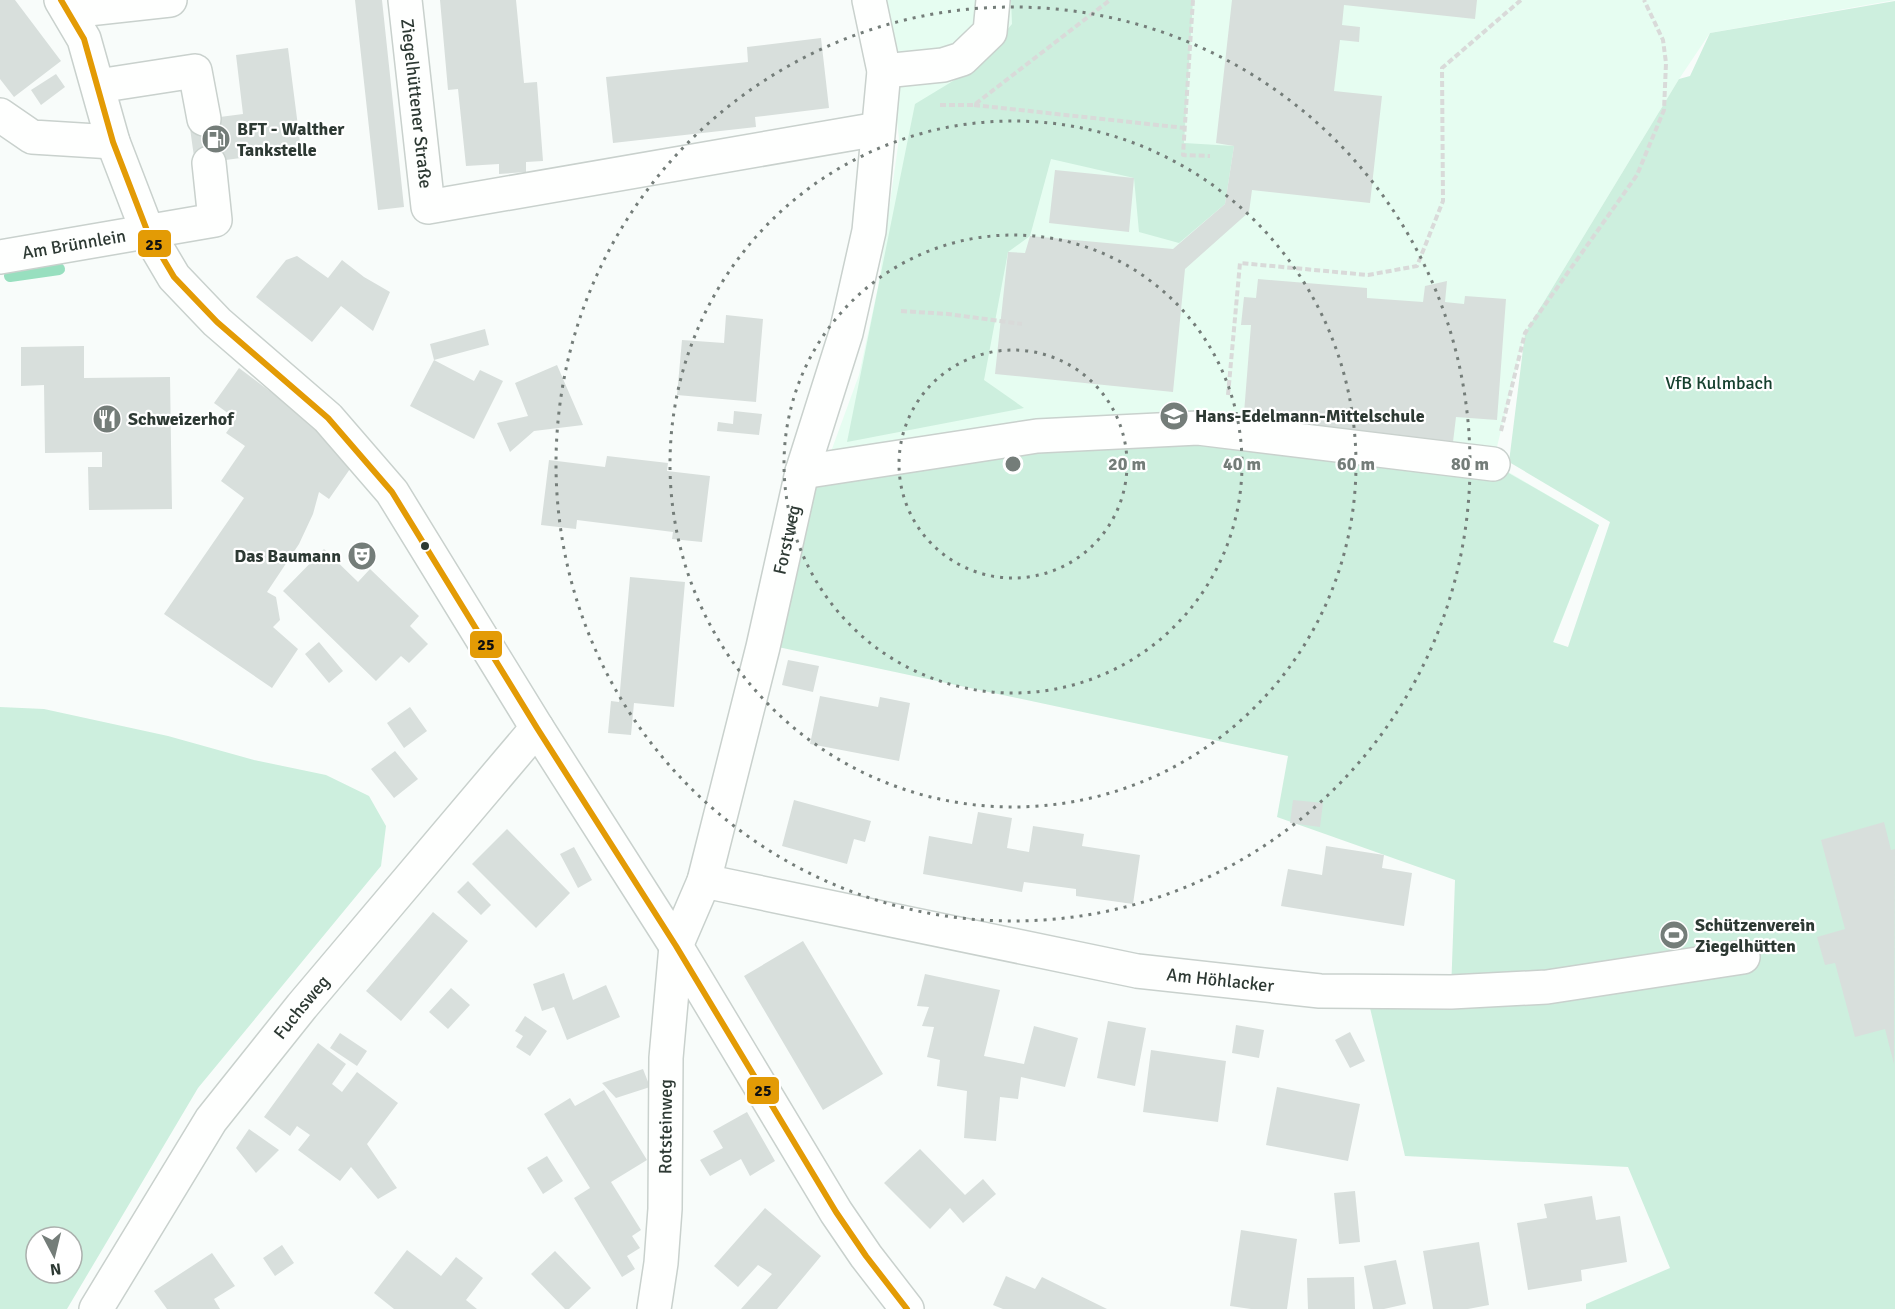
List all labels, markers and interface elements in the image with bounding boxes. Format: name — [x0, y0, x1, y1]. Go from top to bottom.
street label: Ziegelhüttener Straße — [396, 17, 437, 189]
place label: BFT - Walther Tankstelle — [237, 118, 345, 161]
fuel station icon: BFT - Walther Tankstelle — [200, 123, 232, 155]
street label: Am Brünnlein — [20, 225, 127, 264]
line badge: 25 — [137, 229, 172, 258]
text: 25 — [145, 235, 163, 255]
park label: VfB Kulmbach — [1665, 372, 1773, 394]
school or university icon: Hans-Edelmann-Mittelschule — [1158, 400, 1190, 432]
restaurant icon: Schweizerhof — [91, 403, 123, 435]
place label: Hans-Edelmann-Mittelschule — [1195, 405, 1425, 427]
place label: Schweizerhof — [128, 408, 235, 430]
text: 20 m — [1108, 453, 1146, 475]
text: 40 m — [1223, 453, 1261, 475]
text: 60 m — [1337, 453, 1375, 475]
text: 80 m — [1451, 453, 1489, 475]
centre of rings — [1003, 454, 1023, 474]
street label: Forstweg — [768, 503, 805, 577]
theatre icon: Das Baumann — [346, 540, 378, 572]
unlabelled marker — [419, 540, 431, 552]
place label: Das Baumann — [234, 545, 341, 567]
line badge: 25 — [469, 630, 503, 659]
text: 25 — [477, 635, 495, 655]
place label: Schützenverein Ziegelhütten — [1695, 914, 1815, 957]
sports icon: Schützenverein Ziegelhütten — [1658, 919, 1690, 951]
street label: Am Höhlacker — [1165, 963, 1275, 997]
street label: Fuchsweg — [269, 971, 334, 1044]
line badge: 25 — [746, 1076, 780, 1105]
street label: Rotsteinweg — [654, 1079, 677, 1174]
text: 25 — [754, 1081, 772, 1101]
north arrow — [24, 1225, 84, 1285]
text: N — [49, 1258, 62, 1279]

